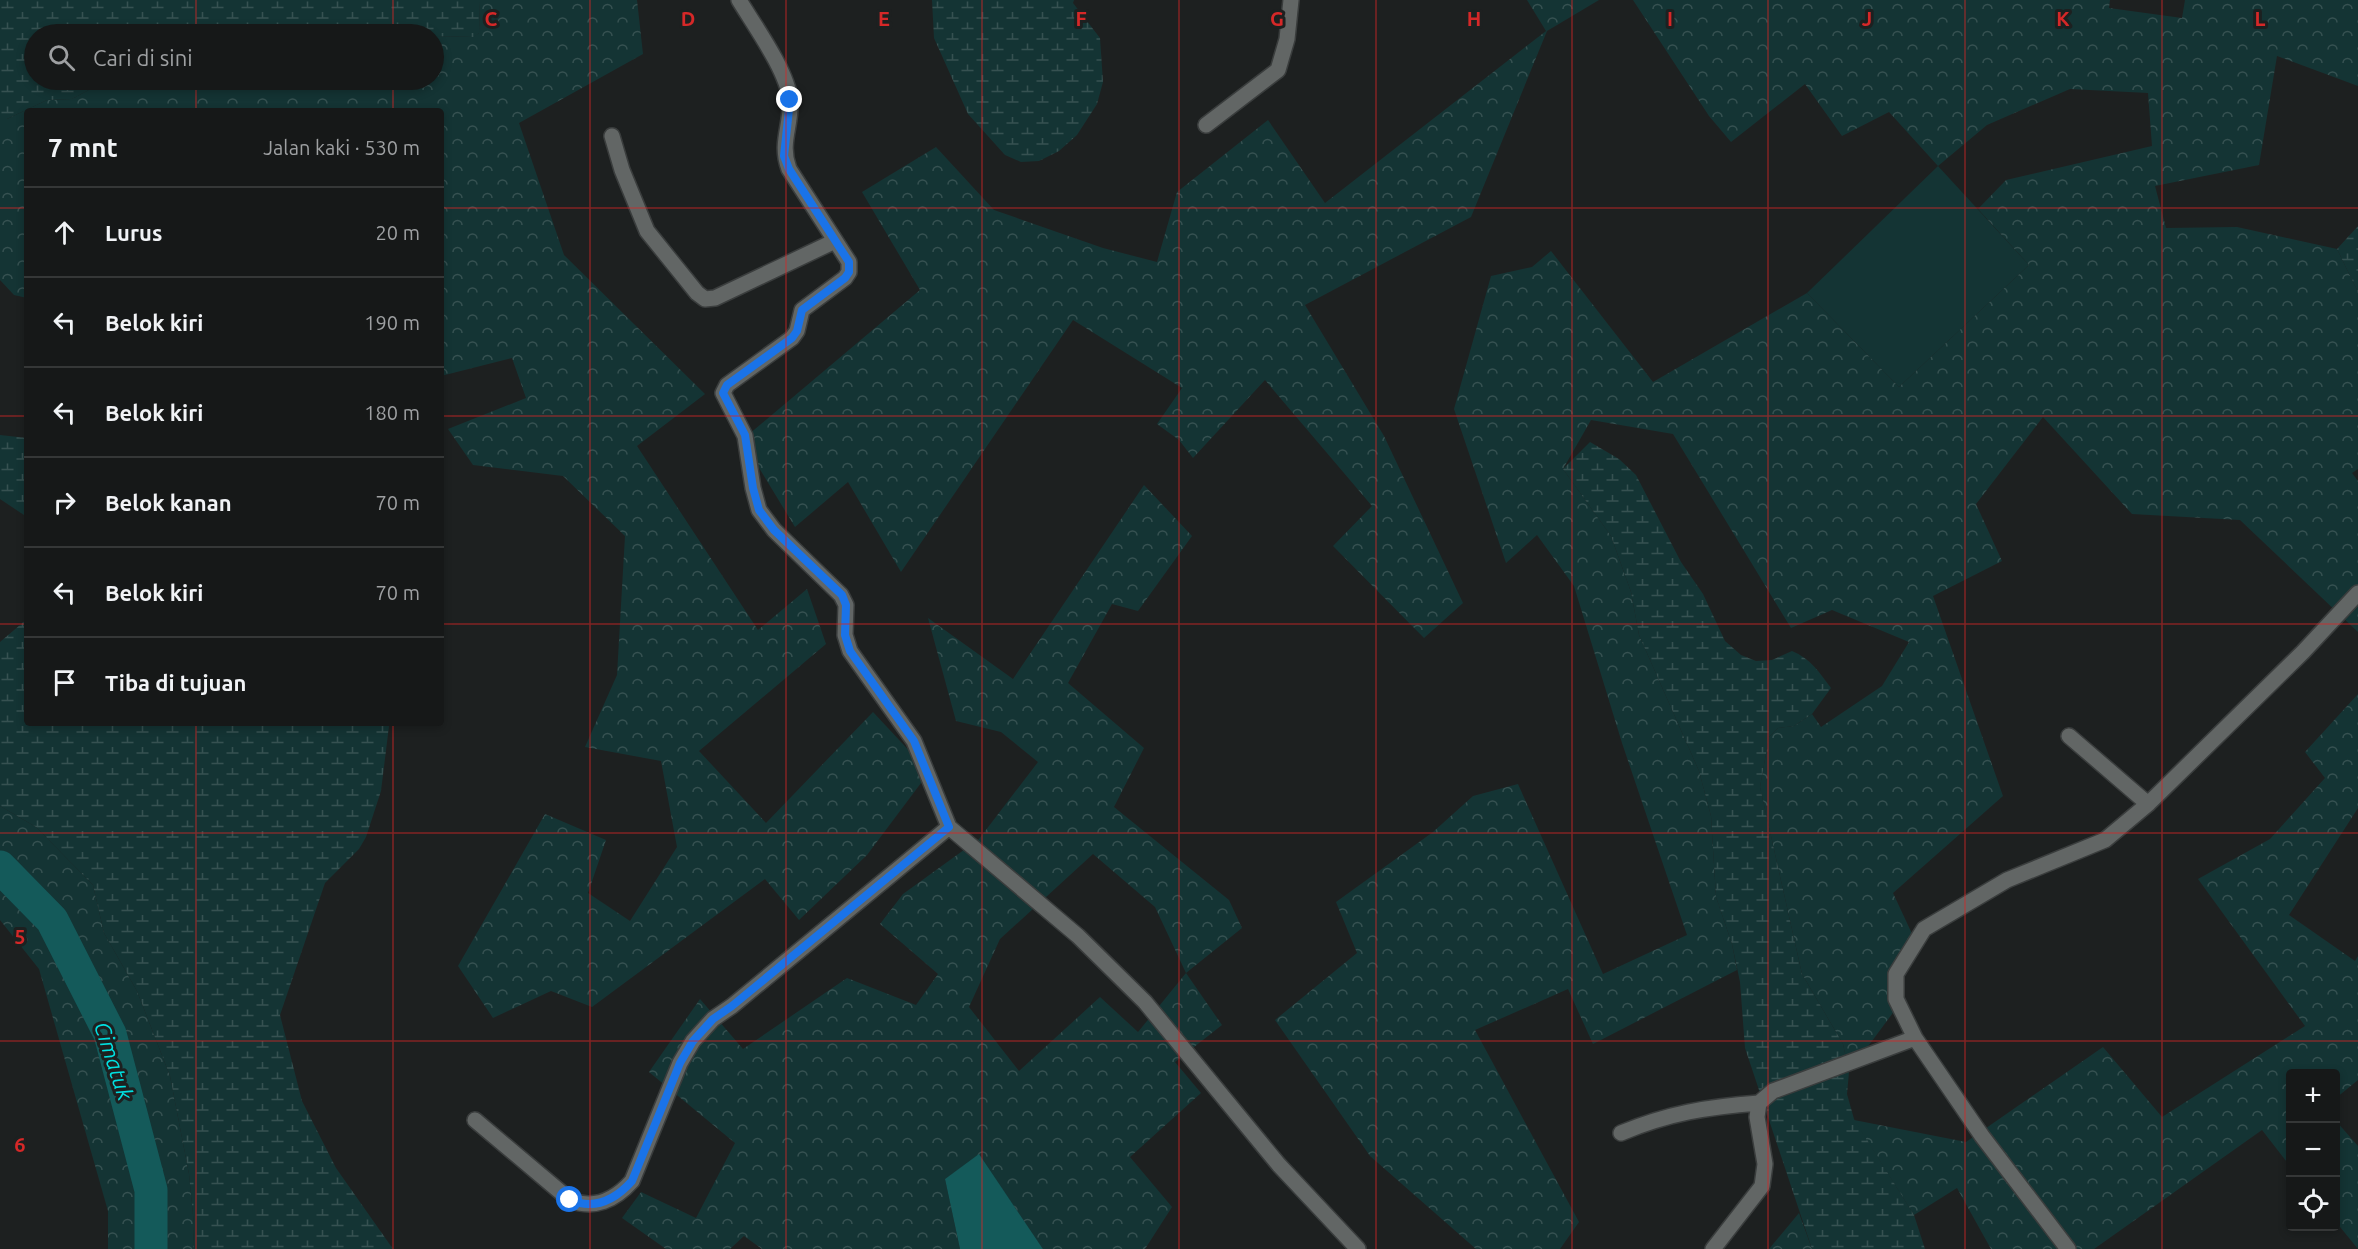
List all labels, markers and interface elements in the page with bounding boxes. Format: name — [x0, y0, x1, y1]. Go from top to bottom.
text: C — [485, 7, 498, 30]
text: D — [681, 7, 695, 30]
text: E — [878, 7, 890, 30]
text: F — [1075, 7, 1087, 30]
text: G — [1270, 7, 1284, 30]
text: H — [1467, 7, 1481, 30]
text: I — [1667, 7, 1673, 30]
text: J — [1862, 7, 1872, 30]
text: K — [2056, 7, 2070, 30]
text: L — [2255, 7, 2266, 30]
search box — [24, 24, 444, 90]
icon: search — [45, 41, 78, 74]
text: Cari di sini — [93, 45, 193, 70]
route end — [776, 86, 802, 112]
text: 7 mnt — [48, 133, 118, 162]
text: Jalan kaki · 530 m — [263, 136, 420, 159]
icon: ahead — [48, 216, 81, 249]
text: Lurus — [105, 220, 162, 245]
text: 20 m — [376, 221, 420, 244]
icon: left — [48, 306, 81, 339]
text: Belok kiri — [105, 310, 203, 335]
text: 190 m — [364, 311, 420, 334]
icon: left — [48, 396, 81, 429]
text: Belok kiri — [105, 400, 203, 425]
text: 180 m — [364, 401, 420, 424]
icon: right — [48, 486, 81, 519]
text: Belok kanan — [105, 490, 232, 515]
text: 70 m — [376, 491, 420, 514]
icon: left — [48, 576, 81, 609]
text: Belok kiri — [105, 580, 203, 605]
text: 70 m — [376, 581, 420, 604]
icon: arrive — [48, 666, 81, 699]
text: Tiba di tujuan — [105, 670, 246, 695]
text: 5 — [14, 925, 26, 948]
water label: Cimatuk — [90, 1018, 139, 1104]
map controls — [2286, 1069, 2340, 1231]
button: + — [2286, 1069, 2340, 1123]
button: − — [2286, 1123, 2340, 1177]
text: 6 — [14, 1133, 26, 1156]
button: locate — [2286, 1177, 2340, 1231]
route start — [556, 1186, 582, 1212]

